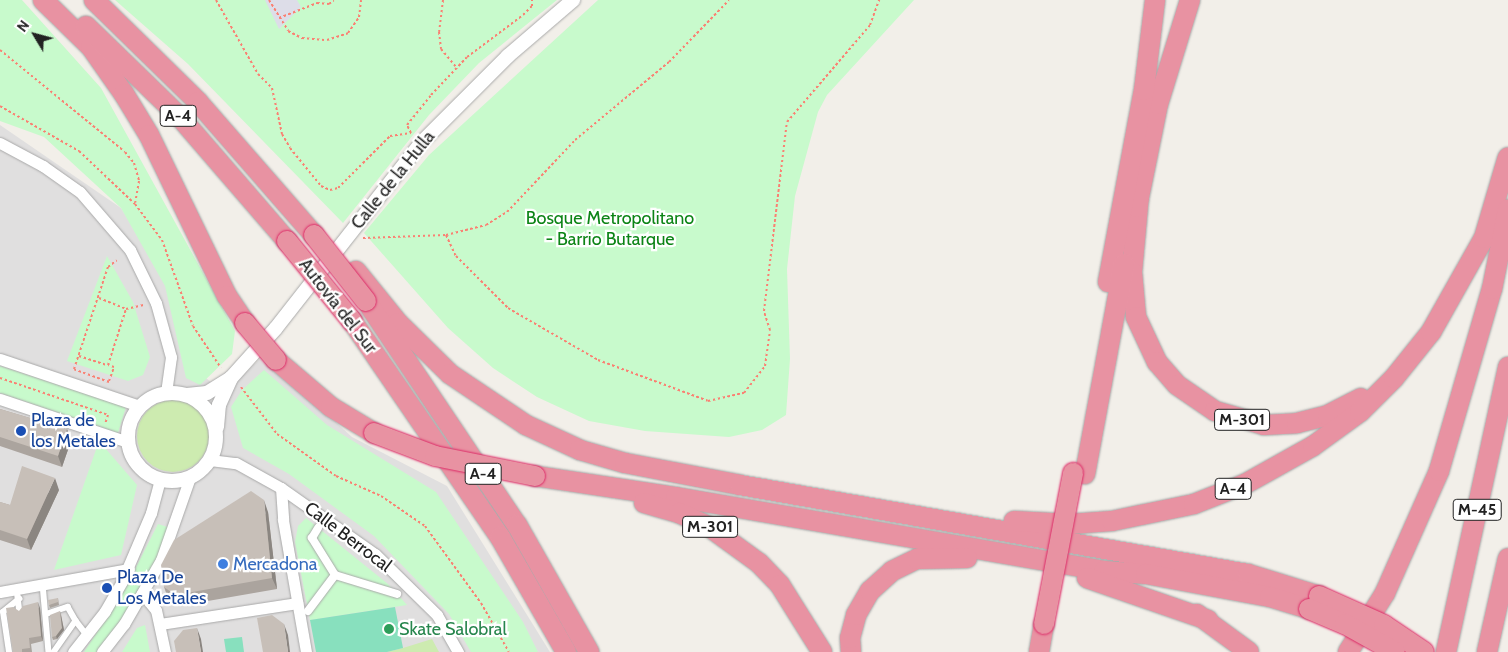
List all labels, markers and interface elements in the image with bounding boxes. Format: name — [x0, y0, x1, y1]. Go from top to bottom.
north arrow — [10, 10, 60, 60]
text: N — [13, 17, 33, 35]
road number: A-4 — [159, 102, 197, 130]
street label: Calle de la Hulla — [347, 126, 439, 234]
park label: Bosque Metropolitano - Barrio Butarque — [526, 208, 694, 250]
street label: Autovía del Sur — [294, 254, 382, 358]
road number: M-301 — [1213, 406, 1271, 434]
place label: Plaza de los Metales — [31, 410, 116, 452]
marker: Plaza de los Metales — [15, 425, 27, 437]
road number: A-4 — [464, 460, 502, 488]
road number: A-4 — [1214, 476, 1252, 502]
road number: M-45 — [1452, 496, 1502, 524]
street label: Calle Berrocal — [300, 497, 396, 577]
road number: M-301 — [681, 514, 739, 540]
place label: Mercadona — [233, 553, 317, 575]
marker: Mercadona — [217, 558, 229, 570]
place label: Plaza De Los Metales — [117, 567, 206, 610]
marker: Plaza De Los Metales — [101, 582, 113, 594]
place label: Skate Salobral — [399, 618, 507, 640]
marker: Skate Salobral — [383, 623, 395, 635]

